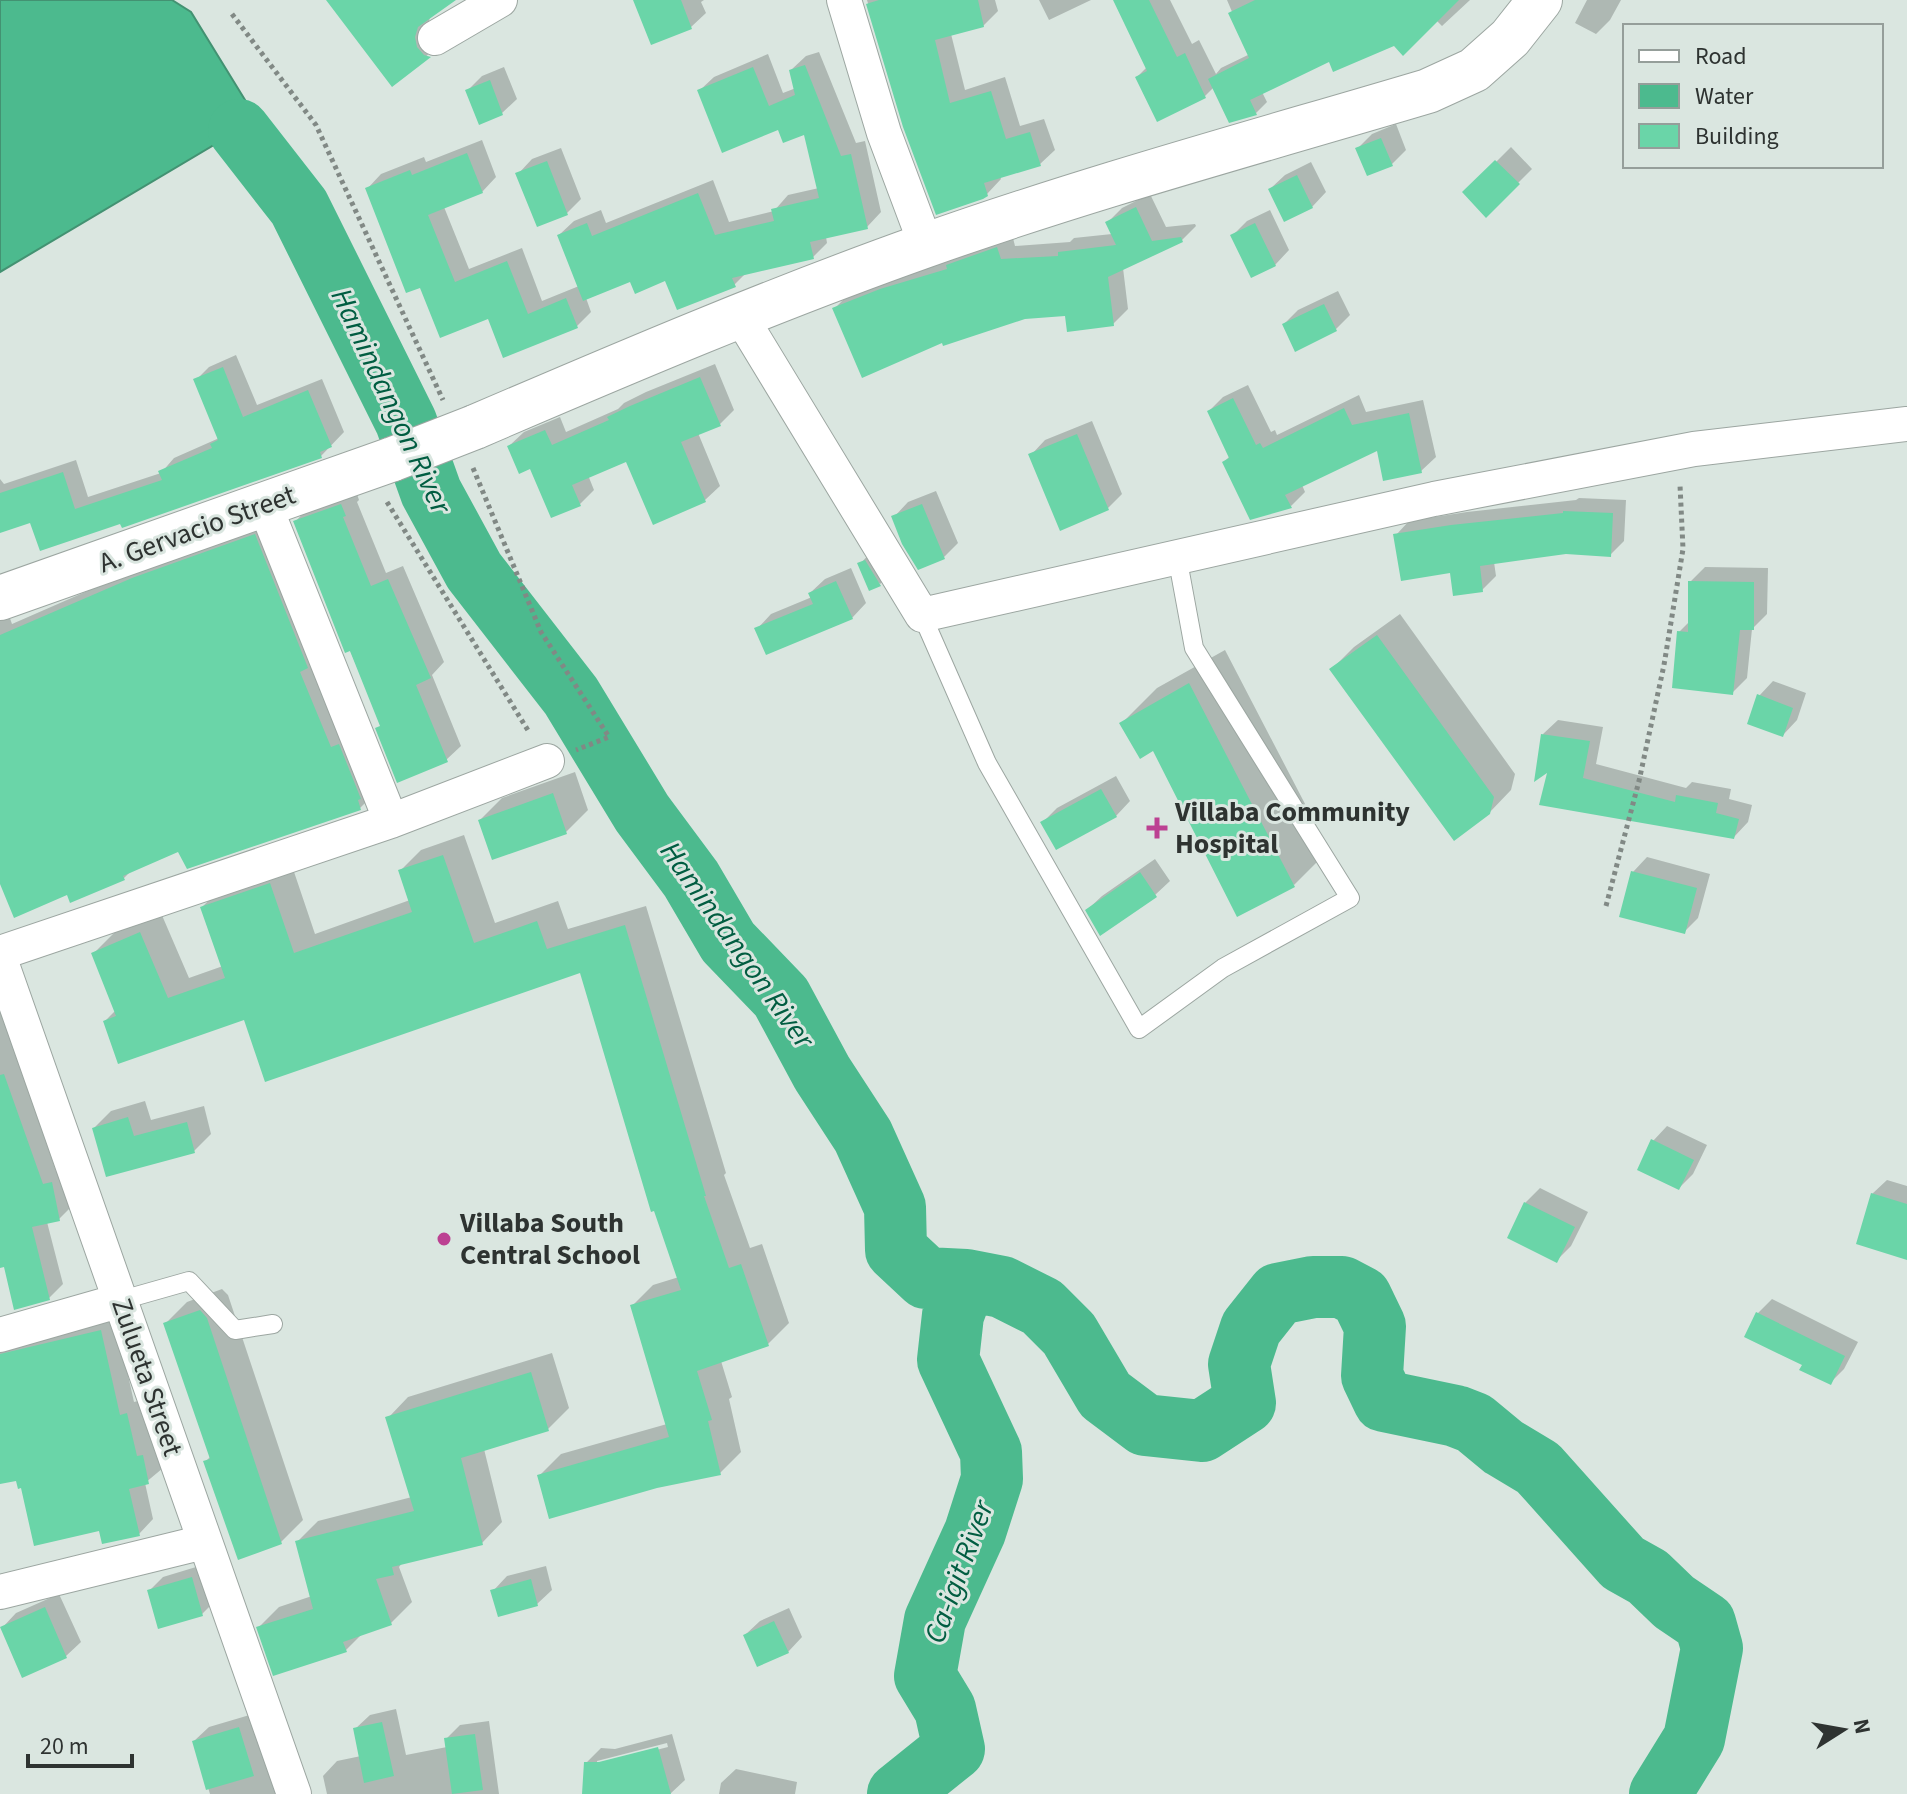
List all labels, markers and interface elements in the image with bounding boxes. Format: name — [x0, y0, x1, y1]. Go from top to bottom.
legend — [1623, 24, 1883, 168]
text: Road — [1695, 39, 1747, 74]
text: Water — [1695, 79, 1754, 114]
text: Building — [1695, 119, 1779, 154]
water label: Hamindangon River — [320, 281, 463, 522]
street label: A. Gervacio Street — [93, 475, 301, 583]
place label: Villaba Community Hospital — [1174, 792, 1410, 864]
marker: Villaba Community Hospital — [1146, 817, 1168, 839]
water label: Hamindangon River — [649, 833, 826, 1059]
place label: Villaba South Central School — [459, 1203, 640, 1275]
marker: Villaba South Central School — [435, 1230, 453, 1248]
street label: Zulueta Street — [101, 1293, 193, 1462]
water label: Ca-igit River — [913, 1493, 1005, 1649]
north arrow — [1803, 1690, 1883, 1770]
text: N — [1845, 1716, 1879, 1737]
scale bar — [28, 1718, 132, 1768]
text: 20 m — [40, 1729, 89, 1764]

